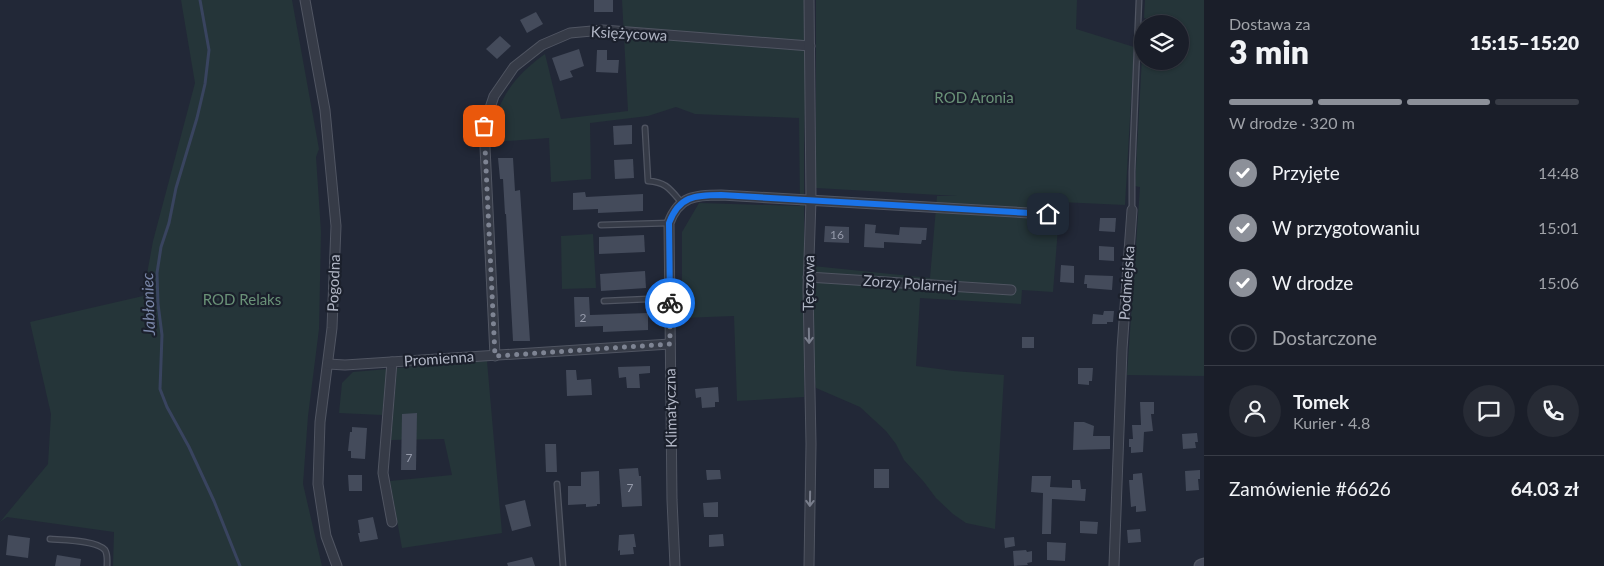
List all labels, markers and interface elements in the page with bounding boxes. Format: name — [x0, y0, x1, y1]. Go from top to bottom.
text: Dostawa za — [1229, 14, 1310, 33]
map controls — [1134, 15, 1189, 70]
button: layers — [1134, 15, 1189, 70]
street label: Księżycowa — [590, 22, 668, 44]
text: 15:15–15:20 — [1470, 31, 1579, 54]
text: 3 min — [1229, 32, 1309, 71]
park label: ROD Aronia — [934, 88, 1014, 106]
pin — [463, 105, 505, 147]
icon: bag — [470, 112, 498, 140]
text: W drodze · 320 m — [1229, 113, 1355, 132]
icon: check — [1229, 159, 1257, 187]
text: Przyjęte — [1272, 161, 1340, 184]
text: 14:48 — [1538, 163, 1579, 182]
pin — [1027, 193, 1069, 235]
icon: home — [1034, 200, 1062, 228]
icon: check — [1229, 214, 1257, 242]
text: W przygotowaniu — [1272, 216, 1420, 239]
text: 15:01 — [1538, 218, 1579, 237]
house number: 16 — [830, 227, 844, 242]
street label: Podmiejska — [1114, 245, 1138, 321]
street label: Pogodna — [323, 254, 343, 312]
street label: Tęczowa — [799, 255, 817, 311]
icon: check — [1229, 269, 1257, 297]
street label: Zorzy Polarnej — [863, 271, 958, 295]
text: W drodze — [1272, 271, 1353, 294]
water label: Jabłoniec — [137, 272, 158, 337]
text: 15:06 — [1538, 273, 1579, 292]
courier — [645, 278, 695, 328]
icon: bike — [656, 289, 684, 317]
park label: ROD Relaks — [203, 290, 281, 308]
house number: 2 — [580, 310, 587, 325]
text: Dostarczone — [1272, 326, 1377, 349]
one-way arrow — [804, 328, 813, 344]
street label: Promienna — [403, 347, 475, 369]
street label: Klimatyczna — [660, 368, 680, 448]
button: person — [1229, 385, 1281, 437]
button: chat — [1463, 385, 1515, 437]
button: phone — [1527, 385, 1579, 437]
text: Tomek — [1293, 390, 1349, 413]
text: Kurier · 4.8 — [1293, 413, 1370, 432]
house number: 7 — [406, 450, 413, 465]
text: Zamówienie #6626 — [1229, 477, 1391, 500]
text: 64.03 zł — [1511, 477, 1579, 500]
house number: 7 — [627, 480, 634, 495]
one-way arrow — [805, 490, 815, 506]

